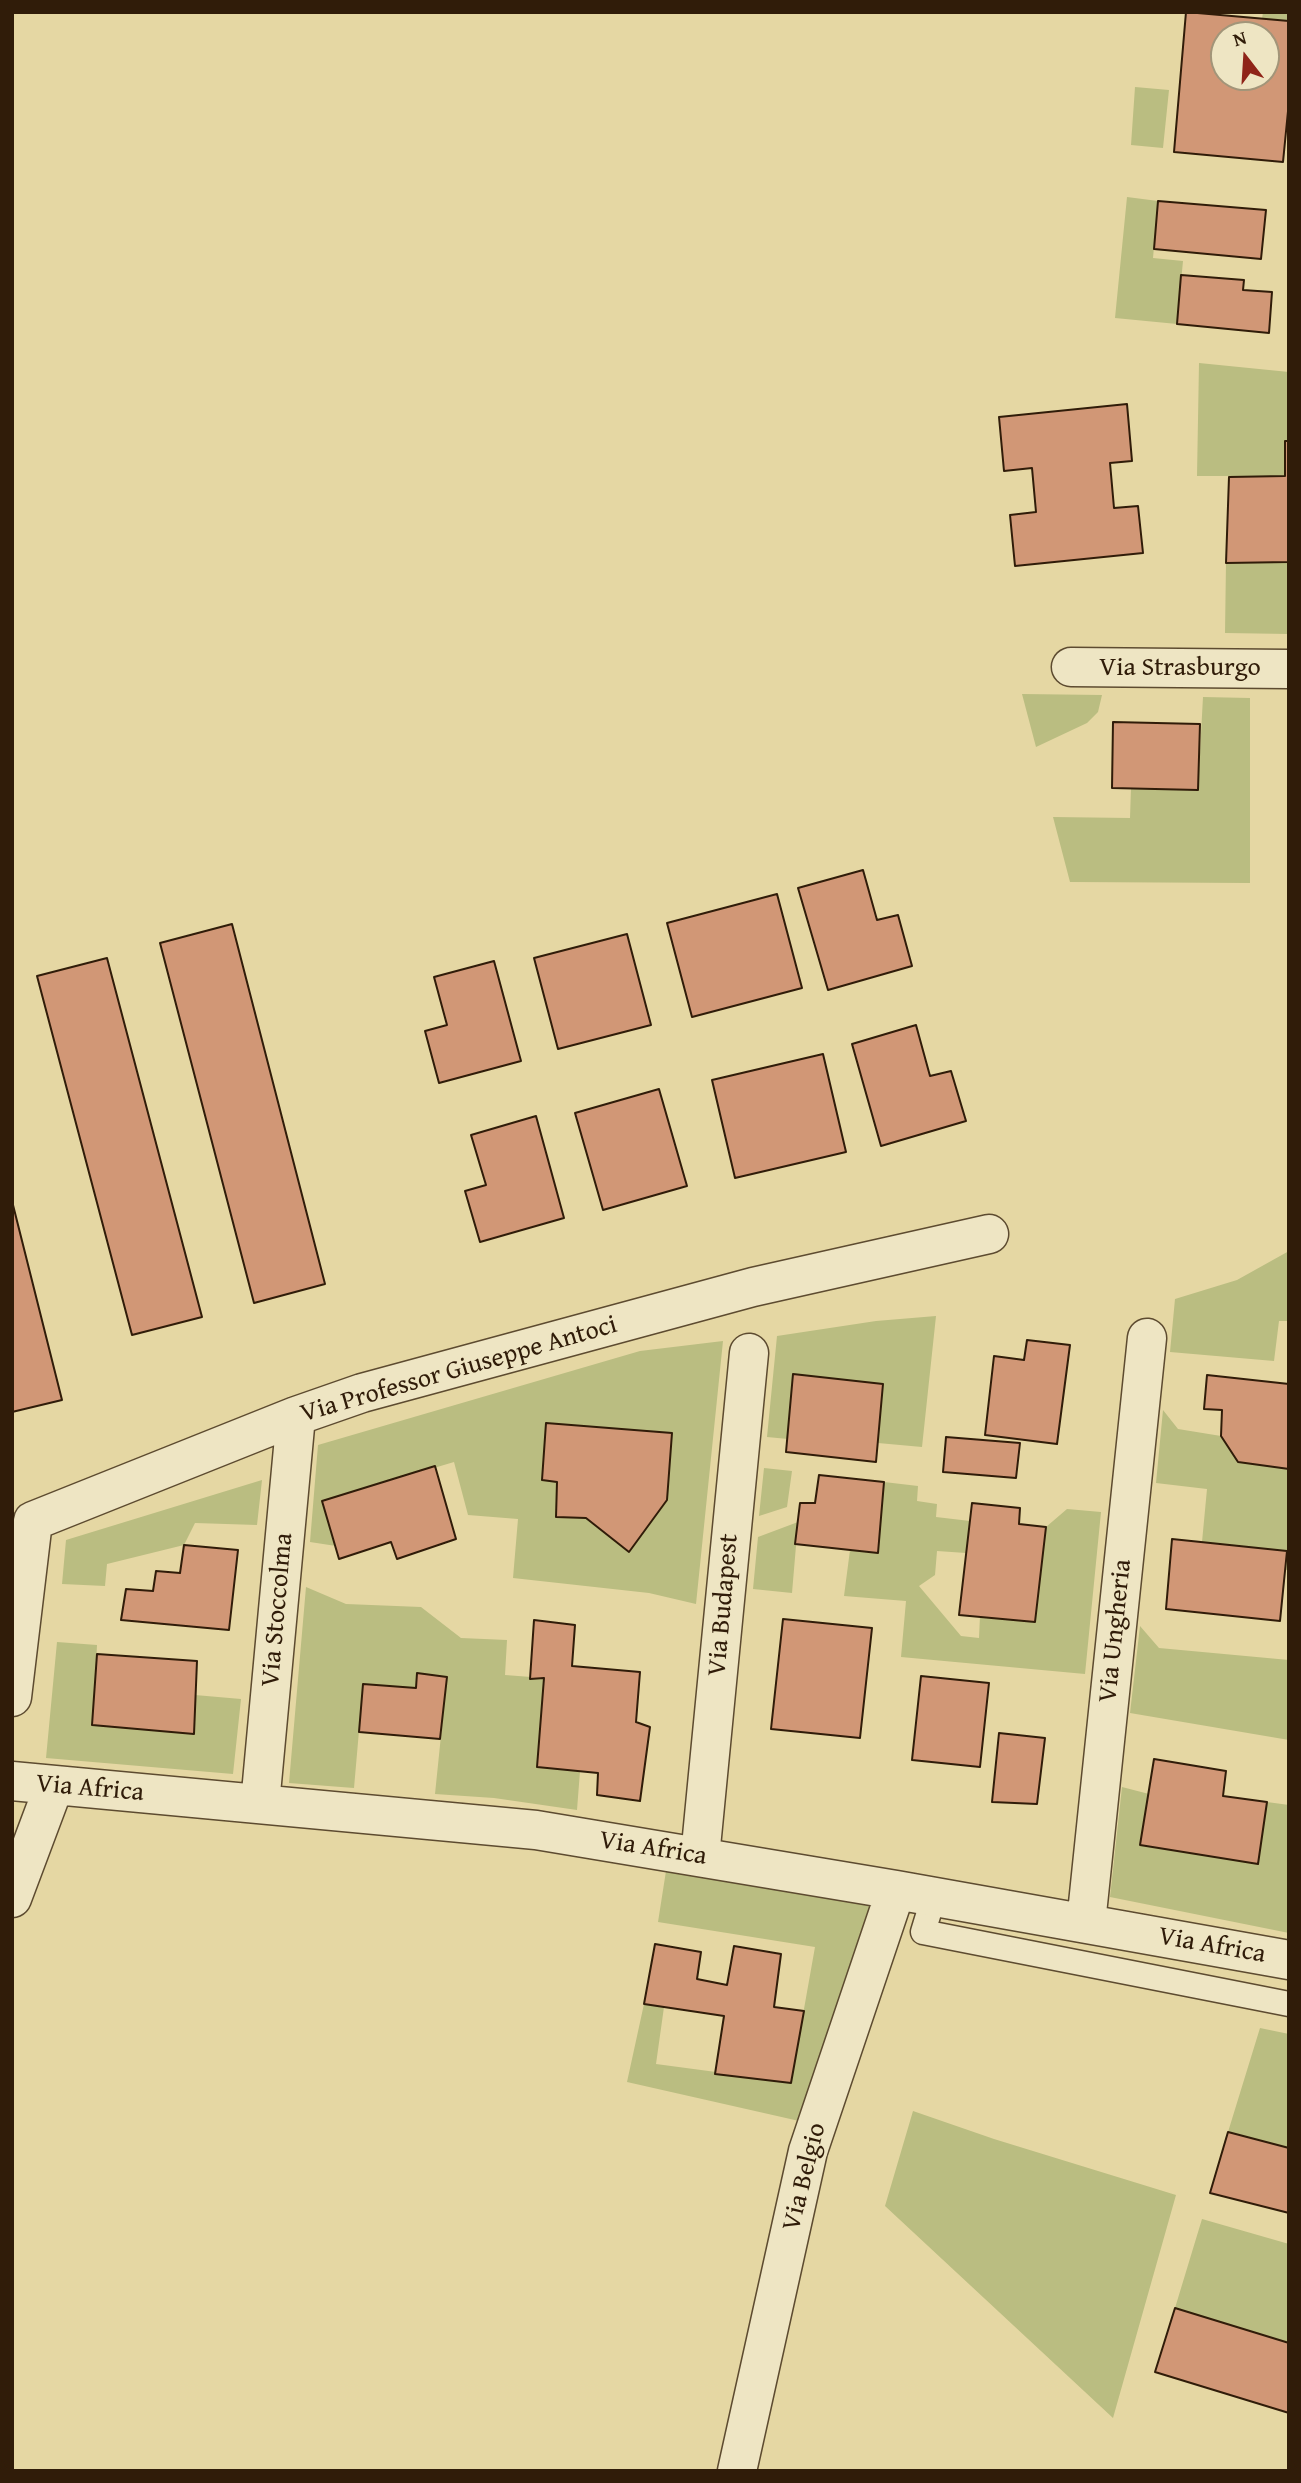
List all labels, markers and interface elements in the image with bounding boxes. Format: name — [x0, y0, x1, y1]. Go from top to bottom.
north arrow — [1210, 21, 1280, 91]
text: N — [1229, 23, 1250, 53]
street label: Via Strasburgo — [1099, 652, 1261, 684]
street label: Via Professor Giuseppe Antoci — [297, 1310, 621, 1430]
street label: Via Stoccolma — [256, 1532, 300, 1688]
street label: Via Budapest — [702, 1532, 746, 1678]
street label: Via Ungheria — [1093, 1558, 1139, 1704]
street label: Via Africa — [35, 1769, 145, 1809]
street label: Via Africa — [597, 1825, 709, 1873]
street label: Via Africa — [1156, 1921, 1268, 1971]
street label: Via Belgio — [777, 2120, 833, 2234]

